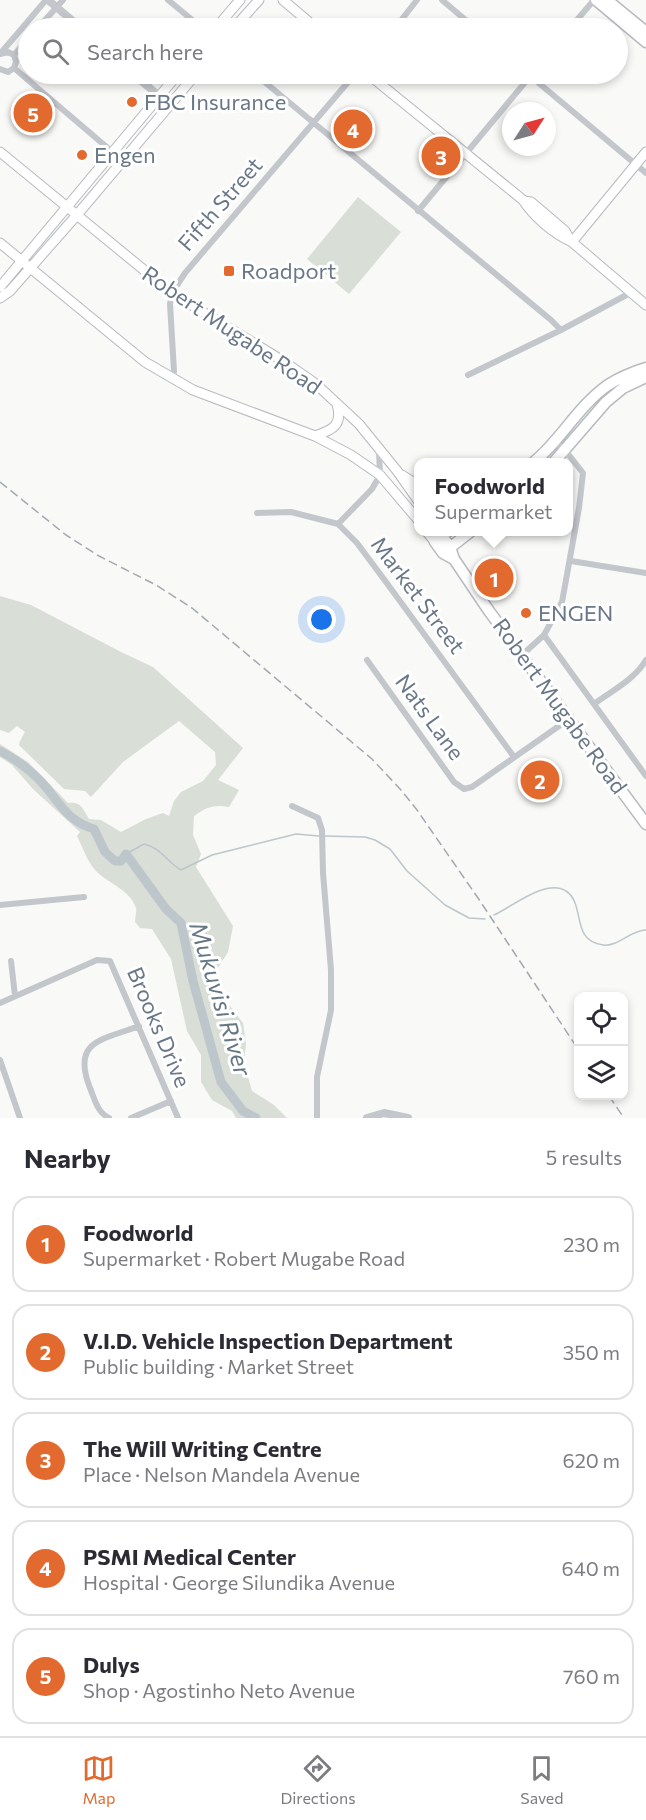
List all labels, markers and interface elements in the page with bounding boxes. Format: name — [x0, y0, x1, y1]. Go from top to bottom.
search box — [18, 18, 628, 84]
icon: search — [39, 35, 72, 68]
text: Search here — [87, 38, 203, 65]
place label: FBC Insurance — [144, 88, 286, 115]
pin: 5 — [14, 90, 52, 136]
marker: FBC Insurance — [125, 95, 139, 109]
north arrow — [502, 102, 556, 156]
pin: 4 — [334, 106, 372, 152]
pin: 3 — [422, 134, 460, 178]
place label: Engen — [94, 141, 156, 168]
marker: Engen — [75, 148, 89, 162]
street label: Fifth Street — [172, 151, 268, 256]
place label: Roadport — [241, 257, 336, 284]
street label: Robert Mugabe Road — [137, 260, 327, 400]
marker: Roadport — [222, 264, 236, 278]
popup — [414, 458, 573, 536]
text: Foodworld — [434, 472, 545, 499]
text: Supermarket — [434, 499, 553, 523]
street label: Market Street — [366, 531, 471, 659]
pin: 1 — [474, 556, 514, 600]
place label: ENGEN — [538, 599, 613, 626]
your location — [307, 605, 336, 634]
marker: ENGEN — [519, 606, 533, 620]
street label: Robert Mugabe Road — [488, 613, 633, 799]
street label: Nats Lane — [390, 668, 471, 765]
pin: 2 — [520, 758, 560, 802]
water label: Mukuvisi River — [184, 918, 259, 1080]
street label: Brooks Drive — [122, 963, 197, 1091]
map controls — [574, 992, 628, 1100]
button: locate — [574, 992, 628, 1046]
button: layers — [574, 1046, 628, 1100]
text: Nearby — [24, 1142, 111, 1173]
text: 5 results — [546, 1145, 622, 1169]
text: Foodworld — [83, 1219, 194, 1246]
text: 1 — [41, 1232, 50, 1256]
text: 230 m — [563, 1232, 620, 1256]
text: Supermarket · Robert Mugabe Road — [83, 1246, 405, 1270]
text: V.I.D. Vehicle Inspection Department — [83, 1327, 453, 1354]
text: 2 — [40, 1340, 51, 1364]
text: 350 m — [563, 1340, 620, 1364]
text: Public building · Market Street — [83, 1354, 354, 1378]
text: The Will Writing Centre — [83, 1435, 322, 1462]
text: 3 — [40, 1448, 51, 1472]
text: 620 m — [563, 1448, 620, 1472]
text: Place · Nelson Mandela Avenue — [83, 1462, 360, 1486]
text: PSMI Medical Center — [83, 1543, 296, 1570]
text: 4 — [39, 1556, 52, 1580]
text: 640 m — [562, 1556, 620, 1580]
text: Hospital · George Silundika Avenue — [83, 1570, 395, 1594]
text: Dulys — [83, 1651, 140, 1678]
text: 5 — [40, 1664, 51, 1688]
text: 760 m — [563, 1664, 620, 1688]
text: Shop · Agostinho Neto Avenue — [83, 1678, 355, 1702]
tab: Map — [82, 1752, 115, 1807]
tab: Directions — [280, 1752, 355, 1807]
tab: Saved — [520, 1752, 564, 1807]

